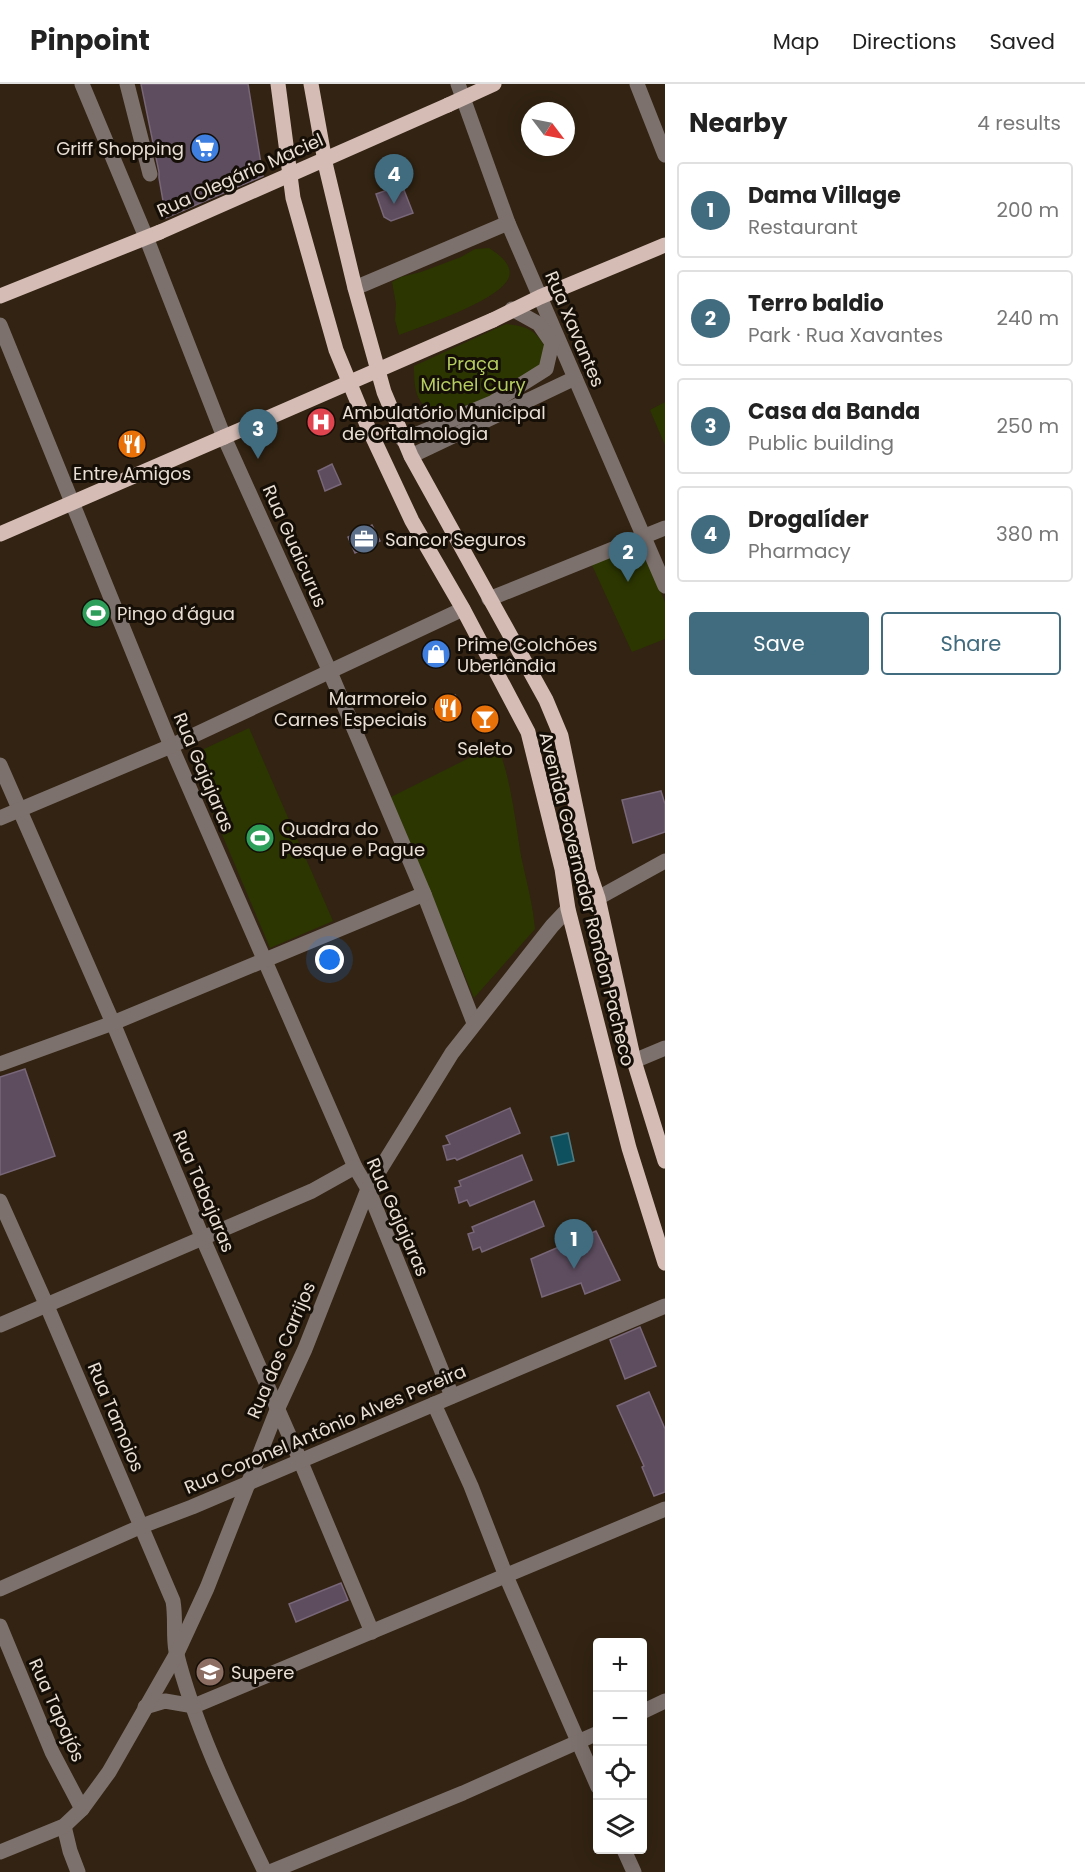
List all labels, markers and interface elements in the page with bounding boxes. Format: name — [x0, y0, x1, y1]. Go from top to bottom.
text: Pinpoint — [30, 21, 150, 60]
text: Map — [773, 27, 819, 56]
text: Directions — [852, 27, 956, 56]
text: Saved — [989, 27, 1055, 56]
north arrow — [521, 102, 575, 156]
text: Nearby — [689, 105, 787, 141]
text: 4 results — [977, 109, 1061, 137]
street label: Rua Olegário Maciel — [153, 127, 327, 223]
supermarket icon: Griff Shopping — [189, 132, 221, 164]
place label: Griff Shopping — [56, 136, 184, 161]
pin: 4 — [374, 154, 414, 204]
text: Dama Village — [748, 180, 901, 211]
text: 1 — [707, 196, 714, 224]
text: 200 m — [996, 196, 1059, 224]
text: Restaurant — [748, 213, 858, 241]
street label: Rua Xavantes — [539, 267, 611, 391]
text: Terro baldio — [748, 288, 884, 319]
text: 2 — [705, 304, 716, 332]
text: 240 m — [996, 304, 1059, 332]
text: Park · Rua Xavantes — [748, 321, 943, 349]
park label: Praça Michel Cury — [420, 351, 526, 397]
text: Casa da Banda — [748, 396, 920, 427]
place label: Ambulatório Municipal de Oftalmologia — [342, 400, 546, 446]
hospital icon: Ambulatório Municipal de Oftalmologia — [305, 406, 337, 438]
pin: 3 — [238, 410, 278, 459]
text: 3 — [704, 412, 717, 440]
text: 250 m — [996, 412, 1059, 440]
restaurant icon: Entre Amigos — [116, 428, 148, 460]
text: Public building — [748, 429, 894, 457]
place label: Entre Amigos — [73, 461, 191, 486]
street label: Rua Guaicurus — [257, 481, 333, 611]
text: Drogalíder — [748, 504, 869, 535]
text: 4 — [704, 520, 717, 548]
text: 380 m — [996, 520, 1059, 548]
office icon: Sancor Seguros — [348, 523, 380, 555]
place label: Sancor Seguros — [385, 527, 526, 552]
pin: 2 — [608, 532, 648, 582]
text: Pharmacy — [748, 537, 851, 565]
sports icon: Pingo d'água — [80, 597, 112, 629]
place label: Pingo d'água — [117, 601, 235, 626]
button: Save — [689, 612, 869, 675]
button: Share — [881, 612, 1061, 675]
place label: Prime Colchões Uberlândia — [457, 632, 597, 678]
shop icon: Prime Colchões Uberlândia — [420, 638, 452, 670]
place label: Marmoreio Carnes Especiais — [274, 686, 427, 732]
restaurant icon: Marmoreio Carnes Especiais — [432, 692, 464, 724]
bar icon: Seleto — [469, 703, 501, 735]
street label: Rua Gajajaras — [168, 709, 240, 835]
street label: Avenida Governador Rondon Pacheco — [533, 729, 641, 1069]
place label: Seleto — [457, 736, 513, 761]
place label: Quadra do Pesque e Pague — [281, 816, 425, 862]
sports icon: Quadra do Pesque e Pague — [244, 822, 276, 854]
your location — [315, 945, 344, 974]
street label: Rua Tabajaras — [167, 1126, 241, 1256]
street label: Rua Gajajaras — [361, 1154, 435, 1280]
pin: 1 — [554, 1220, 594, 1269]
street label: Rua dos Carrijos — [241, 1278, 321, 1422]
street label: Rua Tamoios — [82, 1358, 150, 1476]
street label: Rua Coronel Antônio Alves Pereira — [180, 1358, 470, 1500]
map controls — [593, 1638, 647, 1854]
button: + — [593, 1638, 647, 1692]
street label: Rua Tapajós — [23, 1654, 91, 1766]
school or university icon: Supere — [194, 1656, 226, 1688]
place label: Supere — [231, 1660, 294, 1685]
button: − — [593, 1692, 647, 1746]
button: locate — [593, 1746, 647, 1800]
button: layers — [593, 1800, 647, 1854]

